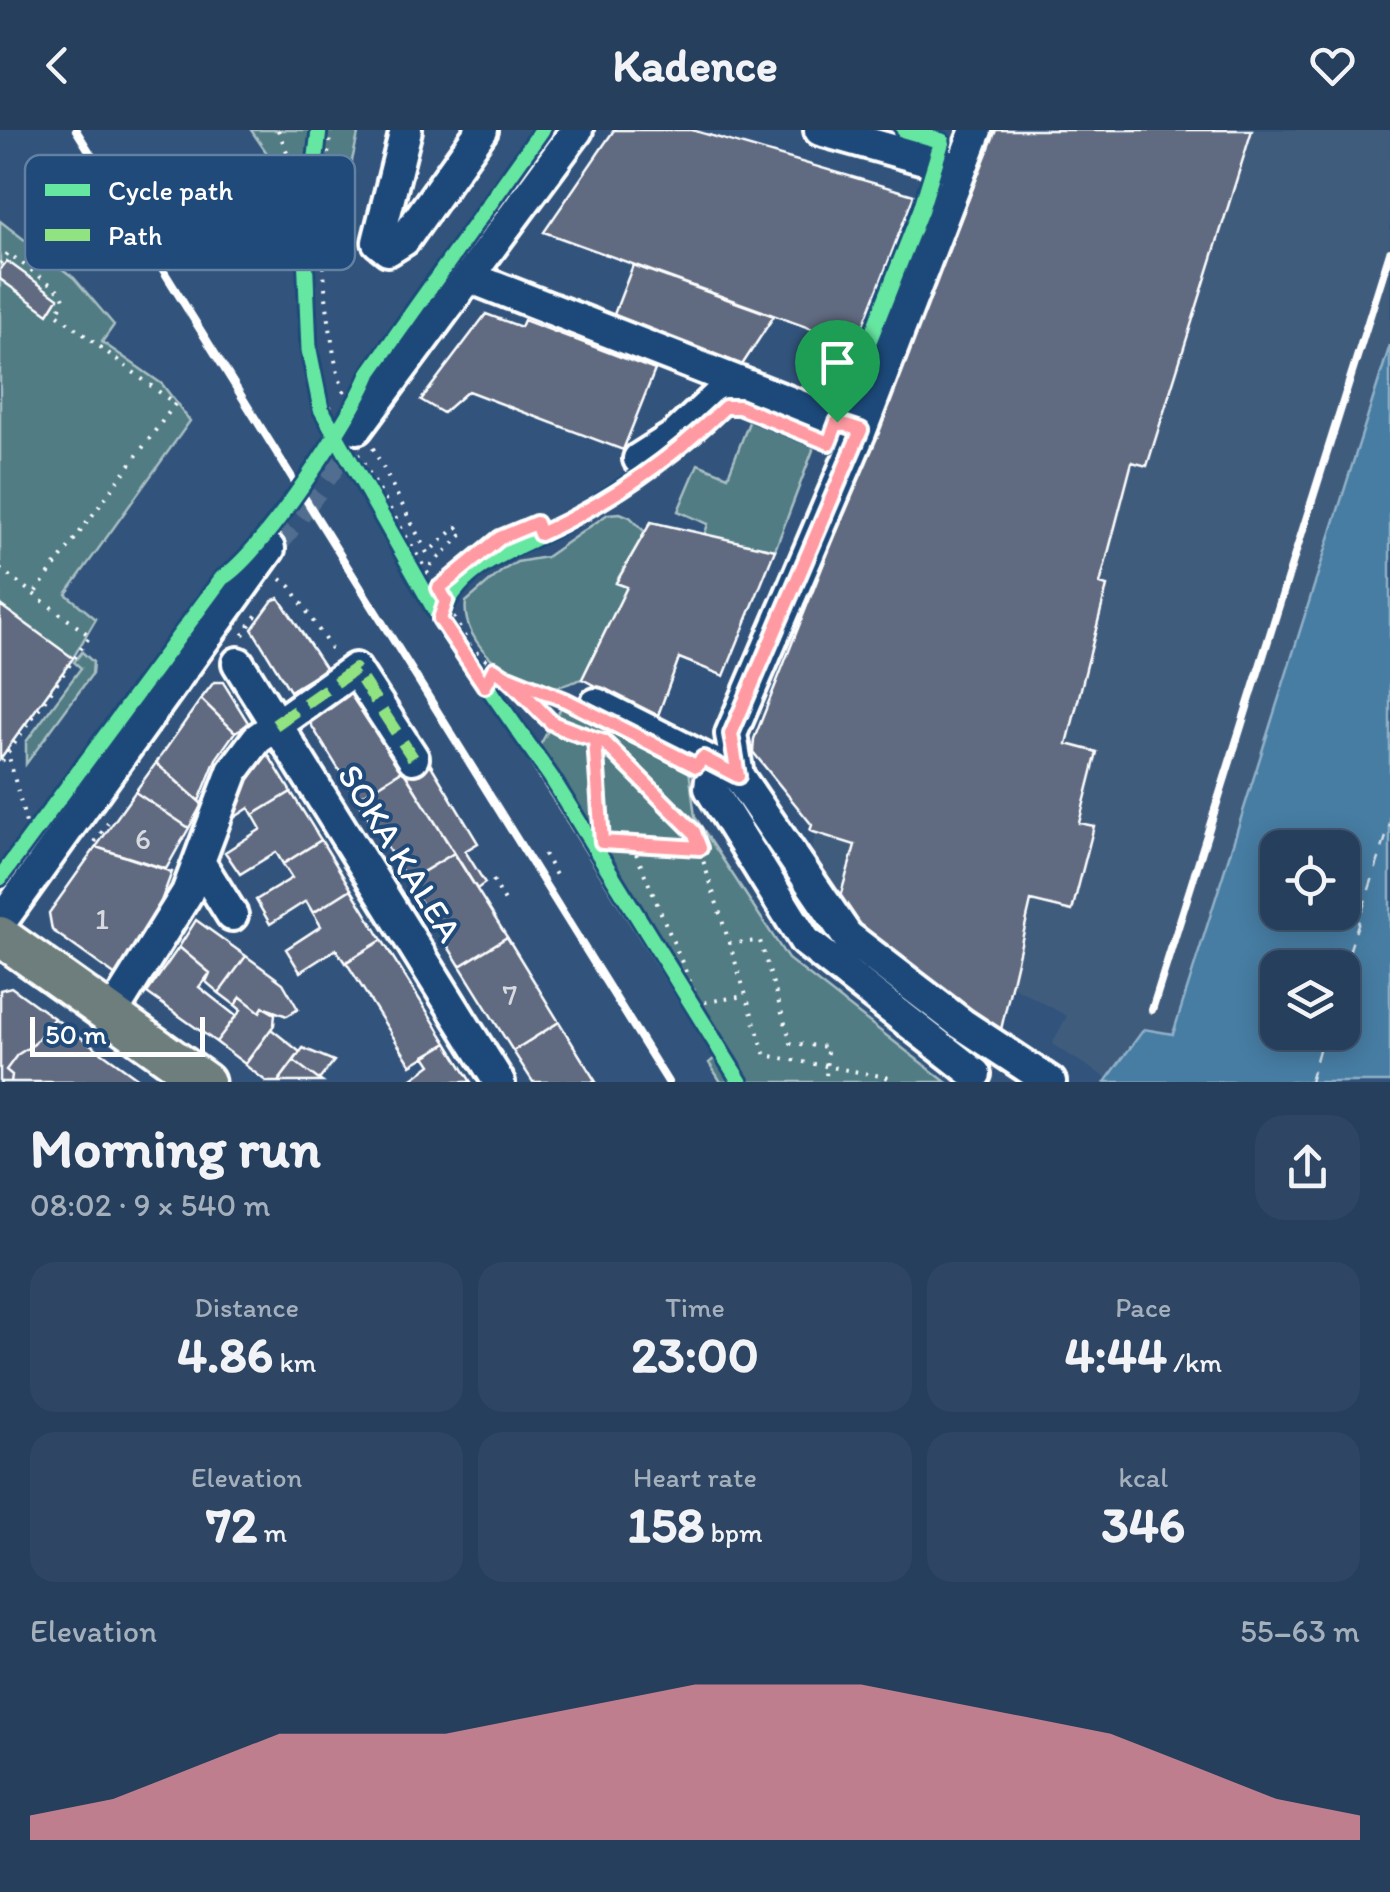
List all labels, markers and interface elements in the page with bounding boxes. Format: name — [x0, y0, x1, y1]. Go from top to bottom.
icon: back — [30, 38, 85, 93]
text: Kadence — [612, 38, 778, 92]
icon: heart — [1305, 38, 1360, 93]
legend — [25, 155, 355, 270]
text: Cycle path — [108, 173, 233, 207]
text: Path — [108, 218, 162, 252]
pin — [795, 320, 880, 423]
icon: arrive — [810, 335, 865, 390]
street label: SOKA KALEA — [329, 756, 471, 950]
house number: 6 — [135, 820, 151, 857]
map controls — [1260, 830, 1360, 1050]
button: locate — [1260, 830, 1360, 930]
house number: 1 — [95, 900, 109, 937]
button: layers — [1260, 950, 1360, 1050]
house number: 7 — [503, 976, 518, 1013]
scale bar — [30, 1012, 205, 1056]
text: 50 m — [45, 1017, 107, 1051]
text: Morning run — [30, 1115, 321, 1181]
button: share — [1255, 1115, 1360, 1220]
text: 08:02 · 9 × 540 m — [30, 1186, 270, 1224]
text: Distance — [194, 1290, 299, 1324]
text: Time — [665, 1290, 725, 1324]
text: Pace — [1115, 1290, 1171, 1324]
text: 4.86 — [177, 1324, 273, 1385]
text: 23:00 — [631, 1324, 759, 1385]
text: 4:44 — [1065, 1324, 1167, 1385]
text: km — [273, 1345, 316, 1379]
text: /km — [1167, 1345, 1222, 1379]
text: Elevation — [191, 1460, 302, 1494]
text: Heart rate — [633, 1460, 757, 1494]
text: kcal — [1118, 1460, 1168, 1494]
text: 72 — [206, 1494, 257, 1555]
text: 158 — [627, 1494, 704, 1555]
text: 346 — [1101, 1494, 1185, 1555]
text: m — [257, 1515, 287, 1549]
text: bpm — [704, 1515, 763, 1549]
text: Elevation — [30, 1612, 157, 1650]
text: 55–63 m — [1240, 1612, 1360, 1650]

